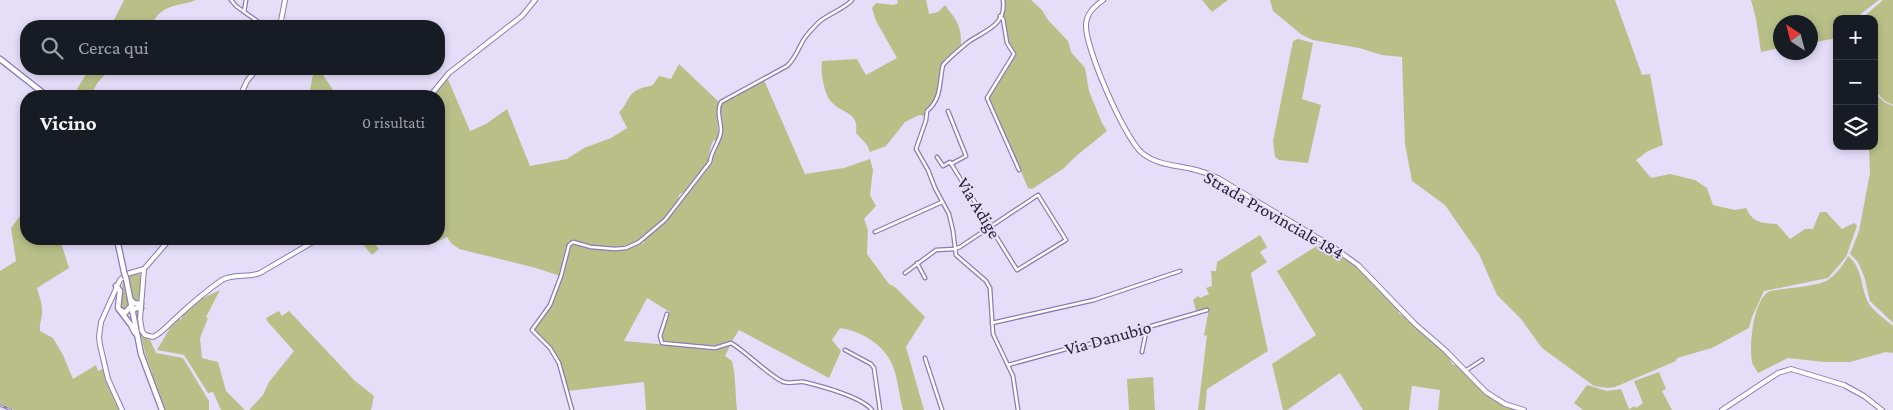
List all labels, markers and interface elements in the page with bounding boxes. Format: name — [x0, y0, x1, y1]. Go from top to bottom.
north arrow — [1773, 15, 1818, 60]
map controls — [1833, 15, 1878, 150]
button: + — [1833, 15, 1878, 60]
search box — [20, 20, 445, 75]
icon: search — [38, 34, 66, 62]
text: Cerca qui — [78, 37, 149, 58]
button: − — [1833, 60, 1878, 105]
button: layers — [1833, 105, 1878, 150]
text: Vicino — [40, 111, 97, 135]
text: 0 risultati — [362, 114, 425, 131]
street label: Strada Provinciale 184 — [1201, 167, 1347, 263]
street label: Via Adige — [953, 174, 1005, 242]
street label: Via Danubio — [1063, 317, 1154, 359]

